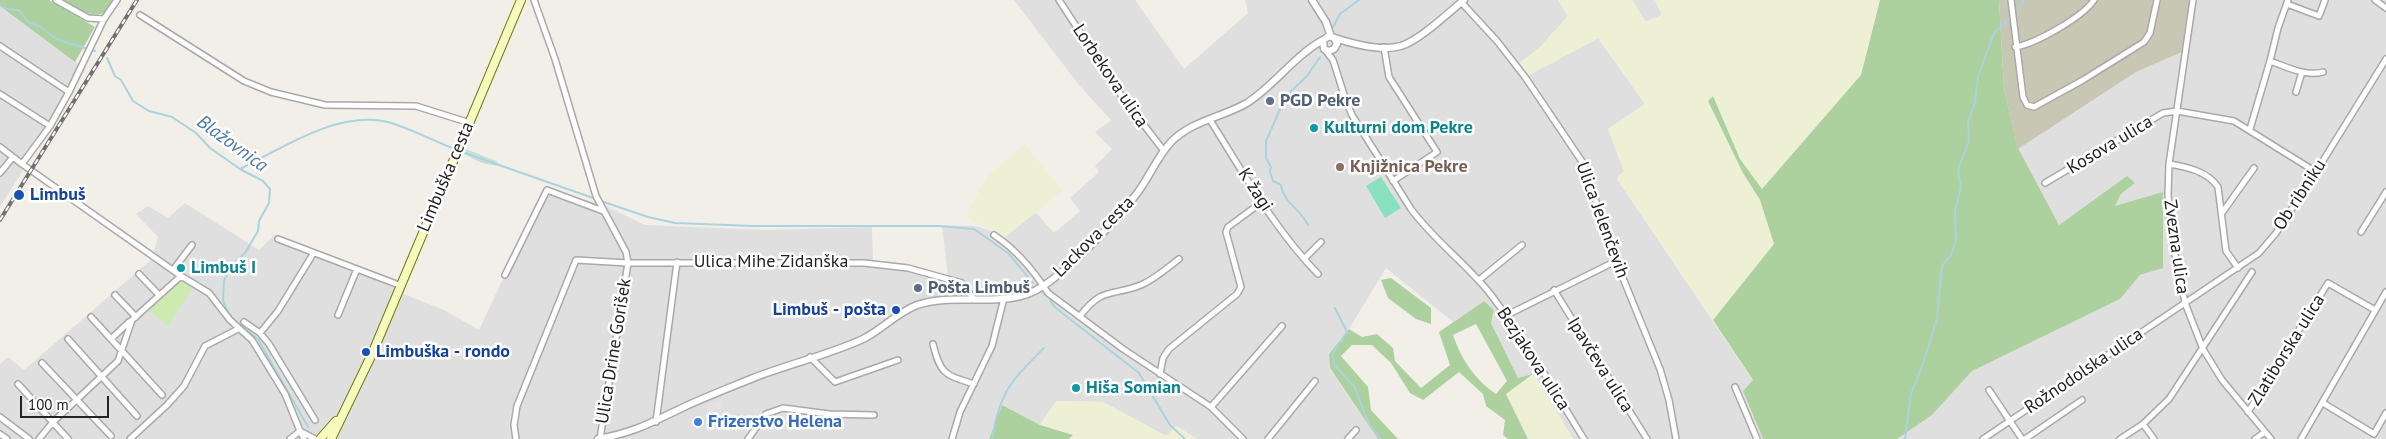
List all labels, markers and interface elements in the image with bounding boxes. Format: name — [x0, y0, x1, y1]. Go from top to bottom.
street label: Lorbekova ulica — [1068, 20, 1152, 132]
place label: PGD Pekre — [1280, 90, 1360, 112]
marker: PGD Pekre — [1264, 95, 1276, 107]
water label: Blažovnica — [192, 111, 272, 177]
street label: Kosova ulica — [2063, 111, 2157, 179]
place label: Kulturni dom Pekre — [1324, 117, 1473, 139]
street label: Limbuška cesta — [413, 119, 479, 235]
marker: Kulturni dom Pekre — [1308, 122, 1320, 134]
street label: Ob ribniku — [2269, 155, 2331, 235]
place label: Knjižnica Pekre — [1350, 156, 1468, 178]
street label: Ulica Jelenčevih — [1571, 159, 1633, 281]
marker: Knjižnica Pekre — [1334, 161, 1346, 173]
street label: K žagi — [1233, 164, 1277, 216]
place label: Limbuš — [30, 184, 86, 206]
marker: Limbuš — [12, 188, 26, 202]
street label: Lackova cesta — [1049, 192, 1139, 282]
street label: Zvezna ulica — [2159, 198, 2193, 296]
street label: Ulica Mihe Zidanška — [694, 251, 848, 273]
place label: Limbuš I — [191, 257, 256, 279]
marker: Limbuš I — [175, 262, 187, 274]
street label: Ulica Drine Gorišek — [592, 277, 636, 425]
place label: Pošta Limbuš — [928, 277, 1030, 299]
marker: Pošta Limbuš — [912, 282, 924, 294]
street label: Zlatiborska ulica — [2244, 290, 2330, 410]
place label: Limbuš - pošta — [773, 299, 886, 321]
marker: Limbuš - pošta — [890, 304, 902, 316]
street label: Bezjakova ulica — [1492, 304, 1574, 414]
street label: Ipavčeva ulica — [1562, 313, 1638, 417]
street label: Rožnodolska ulica — [2021, 323, 2147, 419]
place label: Limbuška - rondo — [376, 341, 510, 363]
marker: Limbuška - rondo — [360, 346, 372, 358]
place label: Hiša Somian — [1086, 377, 1181, 399]
marker: Hiša Somian — [1070, 382, 1082, 394]
scale bar — [22, 386, 111, 418]
text: 100 m — [28, 395, 69, 414]
place label: Frizerstvo Helena — [708, 411, 842, 433]
marker: Frizerstvo Helena — [692, 416, 704, 428]

